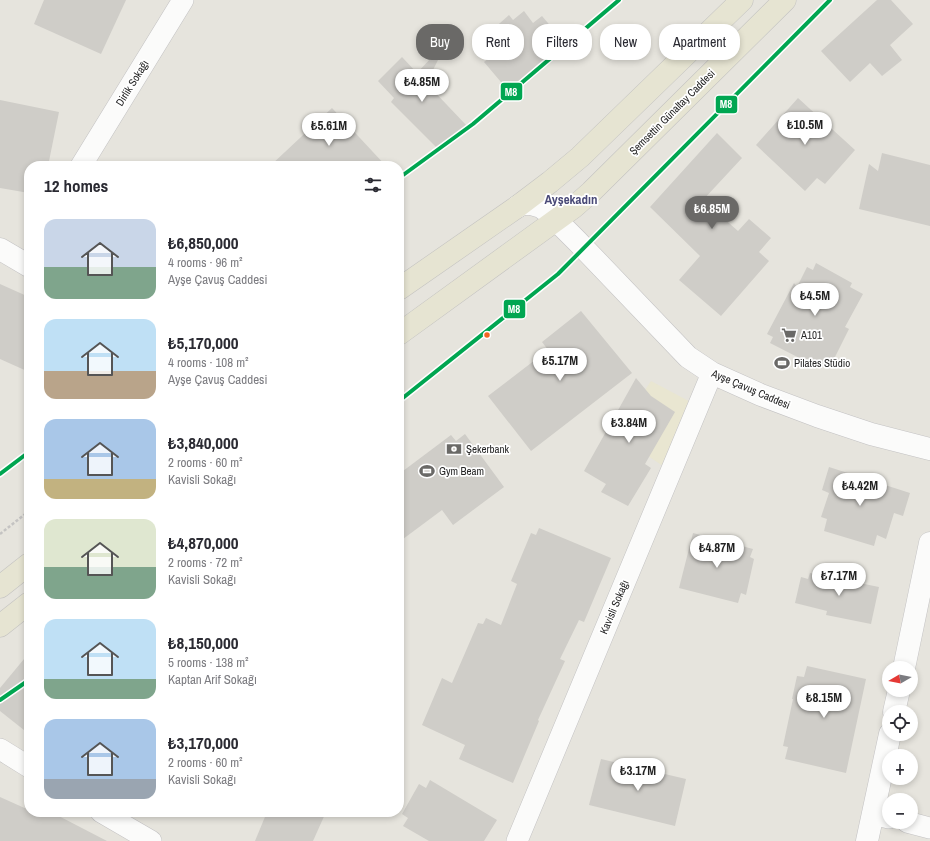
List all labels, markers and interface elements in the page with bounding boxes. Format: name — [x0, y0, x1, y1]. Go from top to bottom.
chip: Buy — [416, 24, 464, 60]
chip: Rent — [472, 24, 524, 60]
chip: Filters — [532, 24, 592, 60]
chip: New — [600, 24, 651, 60]
chip: Apartment — [659, 24, 740, 60]
street label: Dirlik Sokağı — [112, 57, 152, 109]
street label: Şemsettin Günaltay Caddesi — [626, 66, 718, 158]
pin: ₺4.85M — [389, 69, 455, 103]
text: ₺4.85M — [404, 73, 440, 90]
line badge: M8 — [500, 82, 523, 101]
text: M8 — [505, 85, 517, 99]
line badge: M8 — [715, 95, 738, 114]
text: M8 — [720, 97, 732, 111]
pin: ₺10.5M — [772, 112, 838, 146]
pin: ₺5.61M — [296, 113, 362, 147]
text: ₺10.5M — [787, 116, 823, 133]
text: ₺5.61M — [311, 117, 347, 134]
text: 12 homes — [44, 174, 108, 197]
icon: filters — [362, 174, 384, 196]
district label: Ayşekadın — [545, 191, 597, 208]
pin: ₺6.85M — [679, 196, 745, 230]
text: ₺6.85M — [694, 200, 730, 217]
text: ₺6,850,000 — [168, 231, 239, 254]
icon: home — [76, 235, 124, 283]
text: 4 rooms · 96 m² — [168, 254, 243, 271]
text: Ayşe Çavuş Caddesi — [168, 271, 267, 288]
pin: ₺4.5M — [787, 283, 843, 317]
text: ₺4.5M — [800, 287, 830, 304]
line badge: M8 — [503, 299, 526, 319]
text: M8 — [508, 302, 520, 316]
supermarket icon: A101 — [780, 326, 798, 344]
place label: A101 — [800, 328, 822, 342]
unlabelled marker — [482, 330, 492, 340]
text: ₺5,170,000 — [168, 331, 239, 354]
icon: home — [76, 335, 124, 383]
pin: ₺5.17M — [527, 348, 593, 382]
text: ₺5.17M — [542, 352, 578, 369]
text: 4 rooms · 108 m² — [168, 354, 249, 371]
sports icon: Pilates Stüdio — [773, 354, 791, 372]
place label: Pilates Stüdio — [794, 356, 850, 370]
street label: Ayşe Çavuş Caddesi — [709, 366, 792, 412]
text: Ayşe Çavuş Caddesi — [168, 371, 267, 388]
pin: ₺3.84M — [596, 410, 662, 444]
text: ₺3.84M — [611, 414, 647, 431]
text: ₺3,840,000 — [168, 431, 239, 454]
icon: home — [76, 435, 124, 483]
bank icon: Şekerbank — [445, 440, 463, 458]
place label: Şekerbank — [466, 442, 510, 456]
text: 2 rooms · 60 m² — [168, 454, 243, 471]
sports icon: Gym Beam — [418, 462, 436, 480]
place label: Gym Beam — [439, 464, 484, 478]
text: Kavisli Sokağı — [168, 471, 236, 488]
pin: ₺4.42M — [827, 473, 893, 507]
text: ₺4.42M — [842, 477, 878, 494]
text: ₺4,870,000 — [168, 531, 239, 554]
icon: home — [76, 535, 124, 583]
pin: ₺4.87M — [684, 535, 750, 569]
text: ₺4.87M — [699, 539, 735, 556]
text: 2 rooms · 72 m² — [168, 554, 243, 571]
pin: ₺7.17M — [806, 563, 872, 597]
text: ₺7.17M — [821, 567, 857, 584]
text: Kavisli Sokağı — [168, 571, 236, 588]
street label: Kavisli Sokağı — [596, 578, 632, 636]
text: ₺8,150,000 — [168, 631, 239, 654]
icon: home — [76, 635, 124, 683]
text: 5 rooms · 138 m² — [168, 654, 249, 671]
north arrow — [882, 661, 918, 697]
map controls — [882, 661, 918, 829]
text: Kaptan Arif Sokağı — [168, 671, 257, 688]
pin: ₺8.15M — [791, 685, 857, 719]
text: ₺8.15M — [806, 689, 842, 706]
button: locate — [882, 705, 918, 741]
text: ₺3,170,000 — [168, 731, 239, 754]
icon: home — [76, 735, 124, 783]
button: + — [882, 749, 918, 785]
text: 2 rooms · 60 m² — [168, 754, 243, 771]
pin: ₺3.17M — [605, 758, 671, 792]
text: ₺3.17M — [620, 762, 656, 779]
text: Kavisli Sokağı — [168, 771, 236, 788]
button: − — [882, 793, 918, 829]

